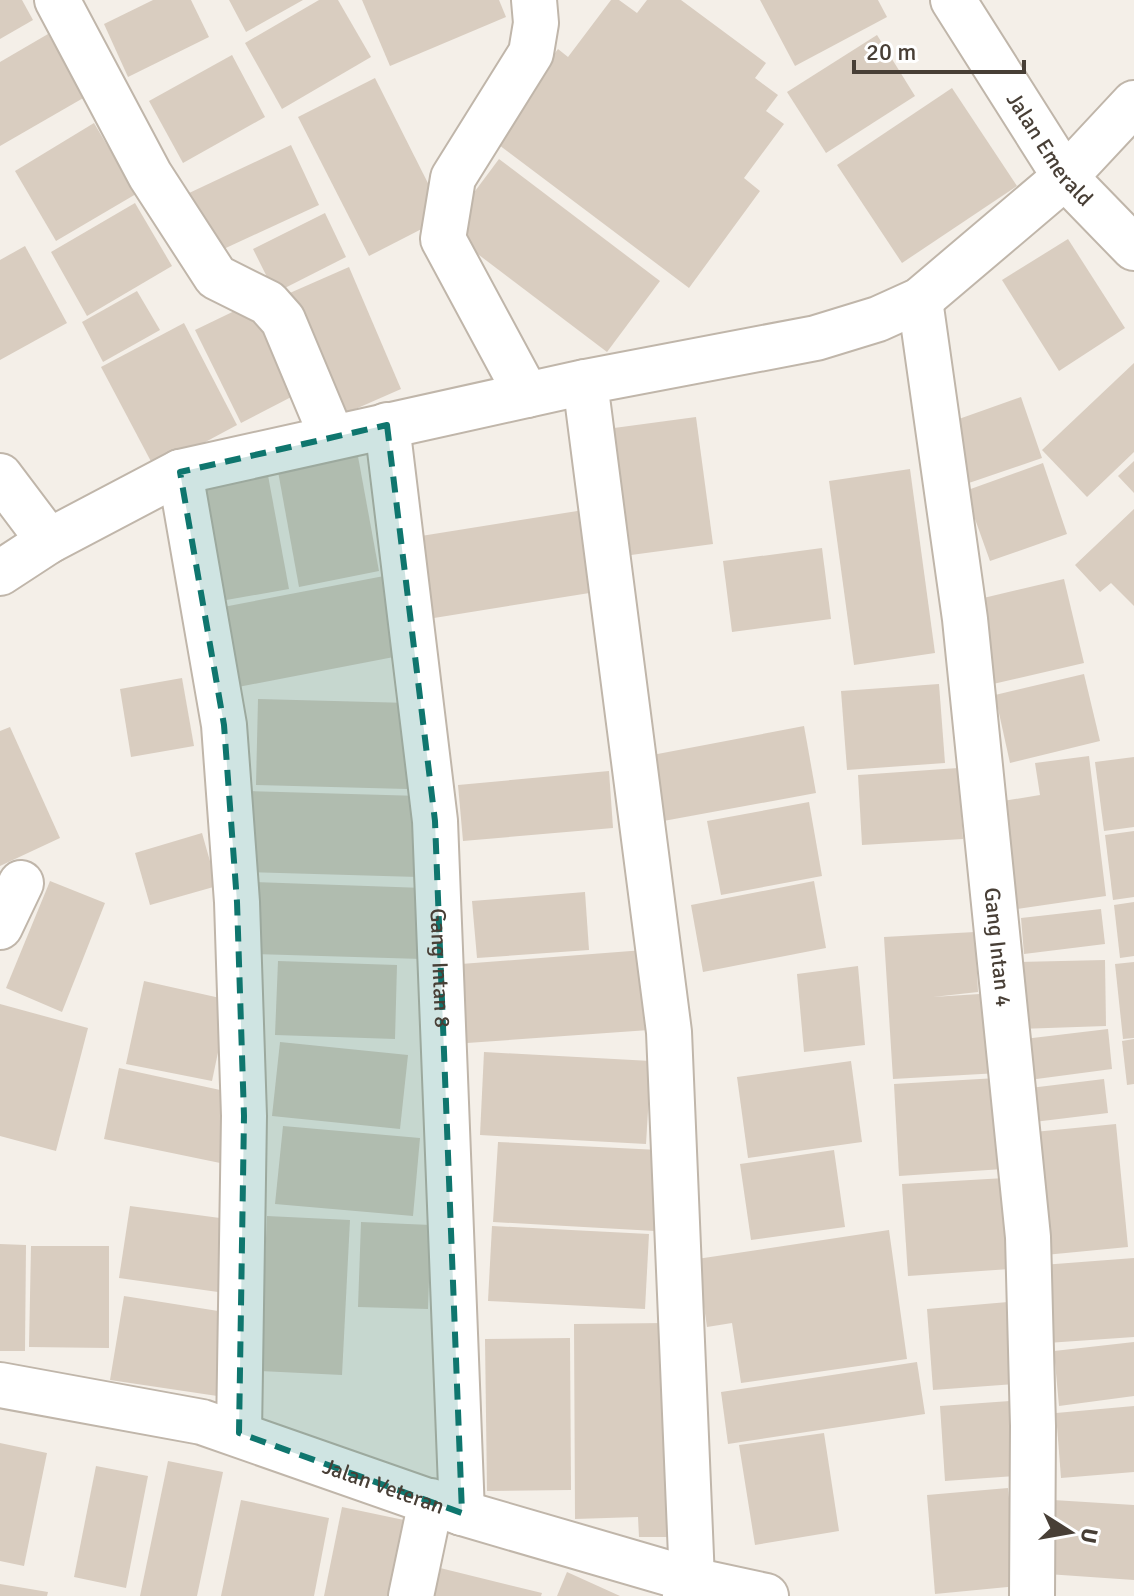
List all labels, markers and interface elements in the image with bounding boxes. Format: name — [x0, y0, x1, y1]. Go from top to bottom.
scale bar — [854, 24, 1024, 74]
text: 20 m — [866, 37, 916, 67]
street label: Jalan Emerald — [1001, 87, 1099, 212]
street label: Gang Intan 4 — [979, 886, 1018, 1008]
street label: Gang Intan 8 — [425, 908, 457, 1028]
street label: Jalan Veteran — [319, 1452, 448, 1519]
north arrow — [1030, 1492, 1110, 1572]
text: U — [1074, 1526, 1104, 1546]

